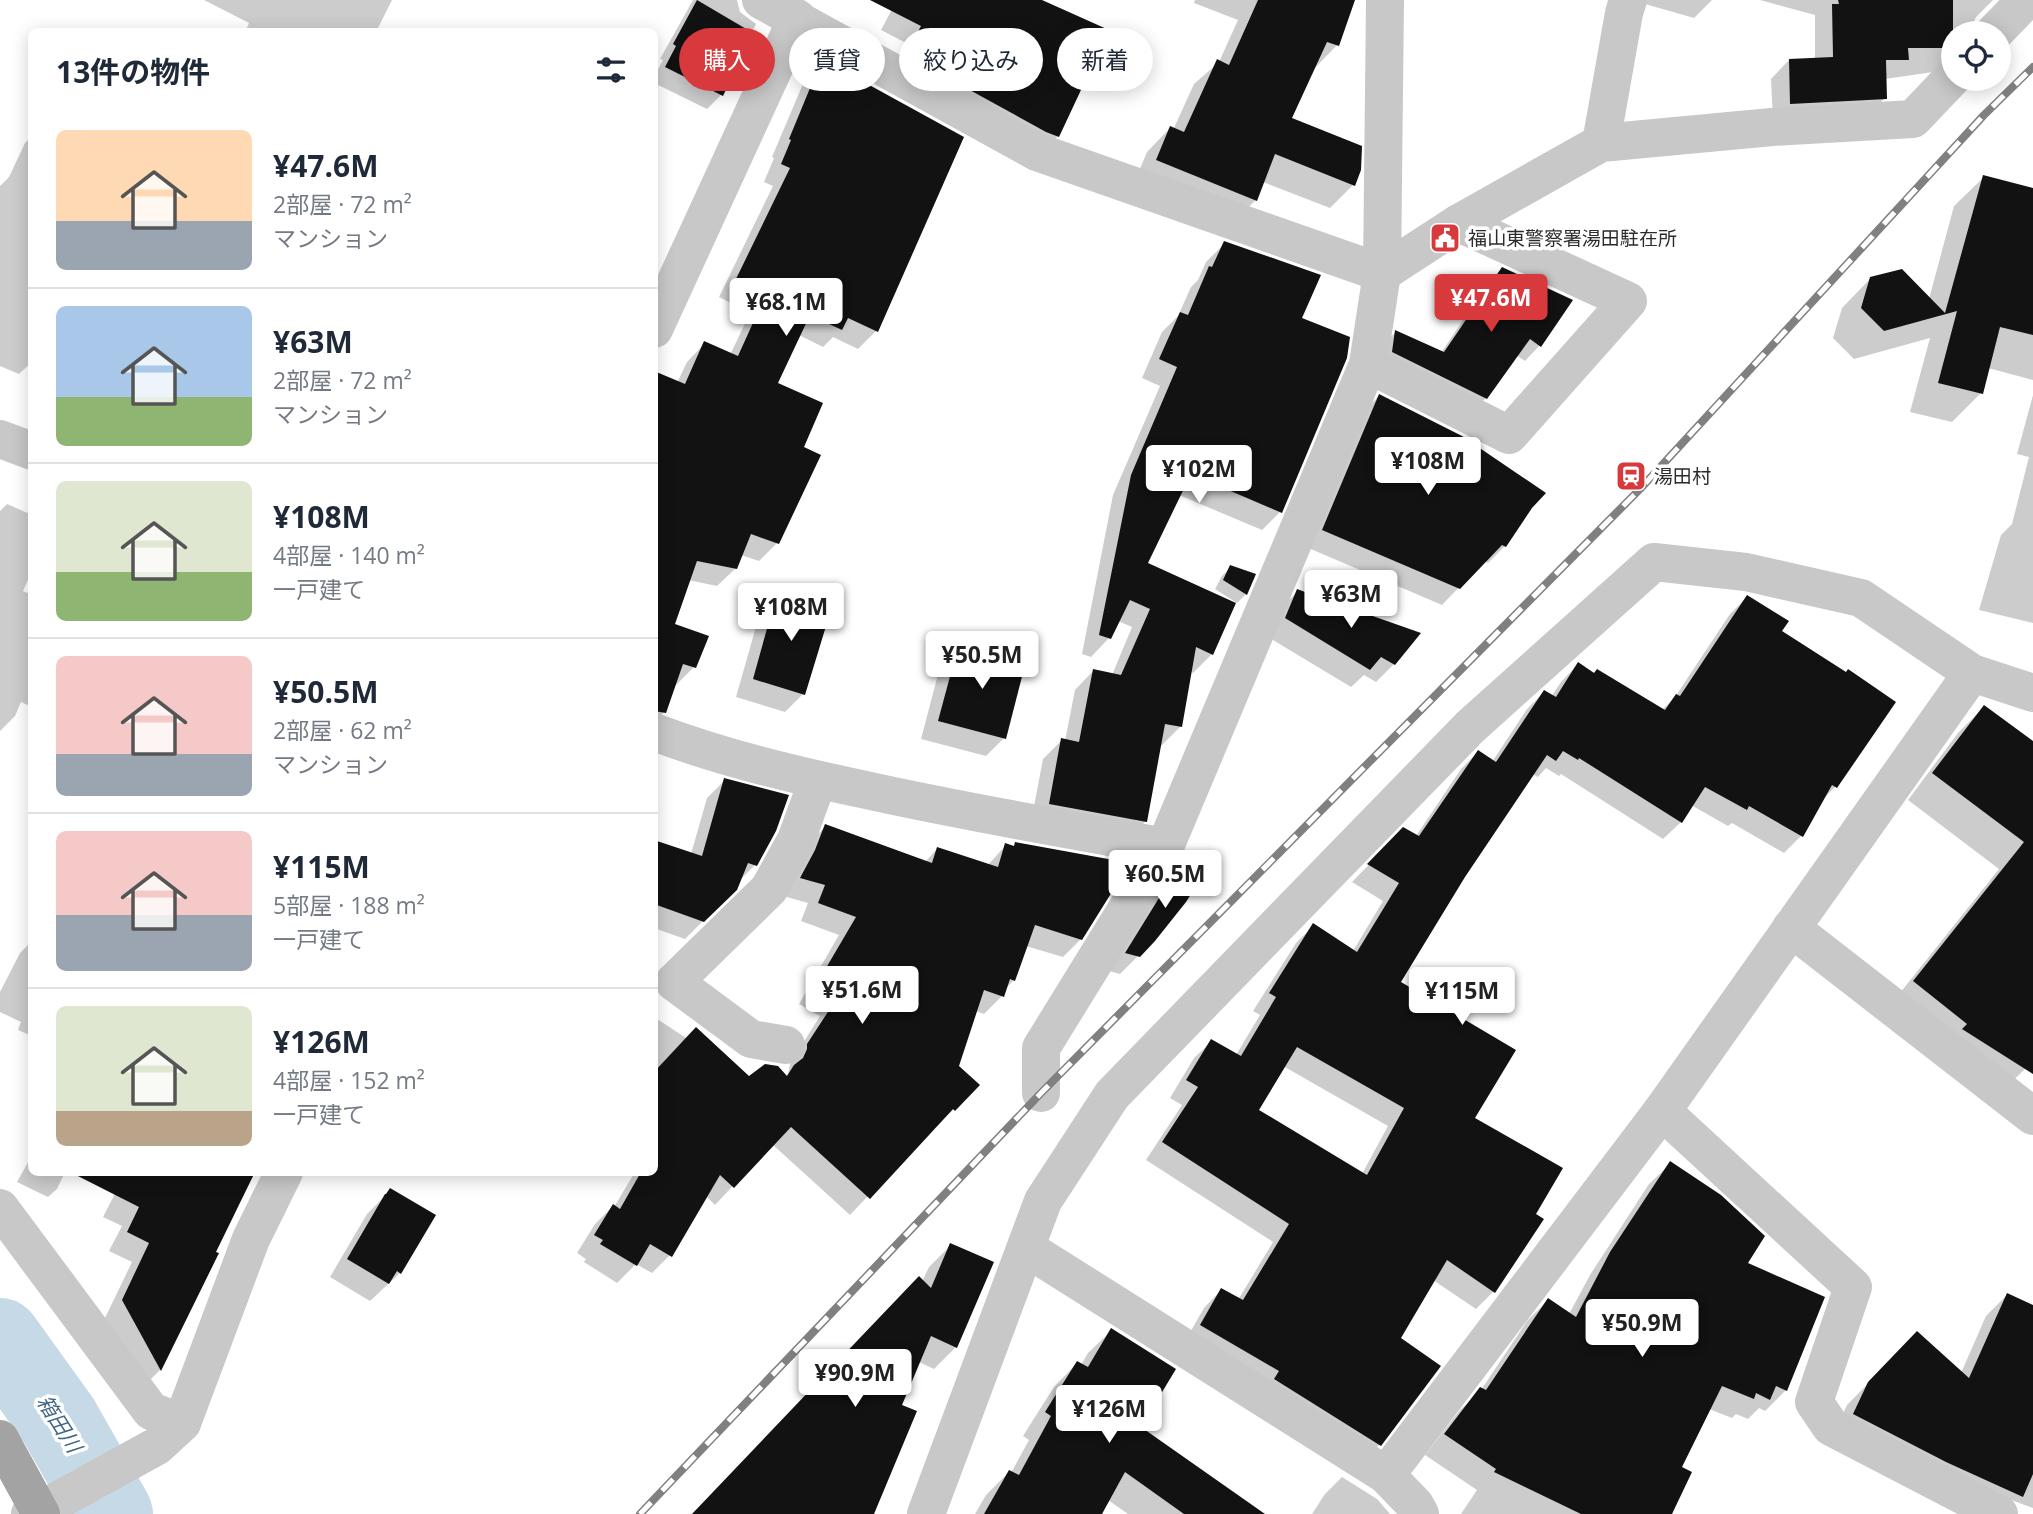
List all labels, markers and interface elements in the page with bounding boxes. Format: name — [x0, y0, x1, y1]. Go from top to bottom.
map controls — [1941, 21, 2011, 91]
button: locate — [1941, 21, 2011, 91]
chip: 購入 — [679, 28, 775, 91]
chip: 賃貸 — [789, 28, 885, 91]
chip: 絞り込み — [899, 28, 1043, 91]
chip: 新着 — [1057, 28, 1153, 91]
text: 13件の物件 — [56, 51, 210, 92]
icon: filters — [592, 51, 630, 89]
text: ¥47.6M — [273, 145, 378, 186]
icon: home — [112, 158, 196, 242]
text: 2部屋 · 72 m² — [273, 188, 412, 220]
public building icon: 福山東警察署湯田駐在所 — [1428, 221, 1462, 255]
text: マンション — [273, 222, 388, 254]
place label: 福山東警察署湯田駐在所 — [1468, 225, 1677, 251]
pin: ¥47.6M — [1434, 274, 1548, 334]
pin: ¥68.1M — [729, 278, 843, 338]
text: ¥47.6M — [1451, 281, 1531, 313]
text: ¥68.1M — [746, 285, 826, 317]
text: ¥63M — [273, 321, 353, 362]
icon: home — [112, 334, 196, 418]
text: 2部屋 · 72 m² — [273, 364, 412, 396]
text: マンション — [273, 398, 388, 430]
pin: ¥108M — [1379, 438, 1477, 497]
text: ¥108M — [1391, 444, 1465, 476]
pin: ¥102M — [1150, 446, 1248, 505]
text: ¥102M — [1162, 452, 1236, 484]
station icon: 湯田村 — [1614, 459, 1648, 493]
place label: 湯田村 — [1654, 463, 1711, 489]
text: ¥108M — [273, 496, 370, 537]
icon: home — [112, 509, 196, 593]
text: 4部屋 · 140 m² — [273, 539, 425, 571]
pin: ¥63M — [1310, 570, 1392, 630]
text: 一戸建て — [273, 573, 365, 605]
text: ¥63M — [1320, 577, 1382, 609]
pin: ¥108M — [742, 584, 840, 643]
text: ¥108M — [754, 590, 828, 622]
pin: ¥50.5M — [925, 632, 1039, 691]
text: ¥50.5M — [942, 638, 1022, 670]
text: ¥50.5M — [273, 671, 378, 712]
icon: home — [112, 684, 196, 768]
text: 2部屋 · 62 m² — [273, 714, 412, 746]
text: マンション — [273, 748, 388, 780]
text: ¥115M — [273, 846, 370, 887]
pin: ¥60.5M — [1108, 850, 1222, 910]
text: ¥60.5M — [1125, 857, 1205, 889]
icon: home — [112, 859, 196, 943]
text: 5部屋 · 188 m² — [273, 889, 425, 921]
text: 一戸建て — [273, 923, 365, 955]
pin: ¥51.6M — [805, 967, 919, 1026]
pin: ¥115M — [1413, 968, 1511, 1027]
text: ¥51.6M — [822, 973, 902, 1005]
text: ¥115M — [1425, 974, 1499, 1006]
text: ¥126M — [273, 1021, 370, 1062]
icon: home — [112, 1034, 196, 1118]
text: 4部屋 · 152 m² — [273, 1064, 425, 1096]
text: 一戸建て — [273, 1098, 365, 1130]
pin: ¥50.9M — [1585, 1300, 1699, 1359]
text: ¥50.9M — [1602, 1306, 1682, 1338]
pin: ¥90.9M — [798, 1350, 912, 1409]
text: ¥90.9M — [815, 1356, 895, 1388]
pin: ¥126M — [1060, 1386, 1158, 1445]
water label: 箱田川 — [31, 1389, 89, 1459]
text: ¥126M — [1072, 1392, 1146, 1424]

